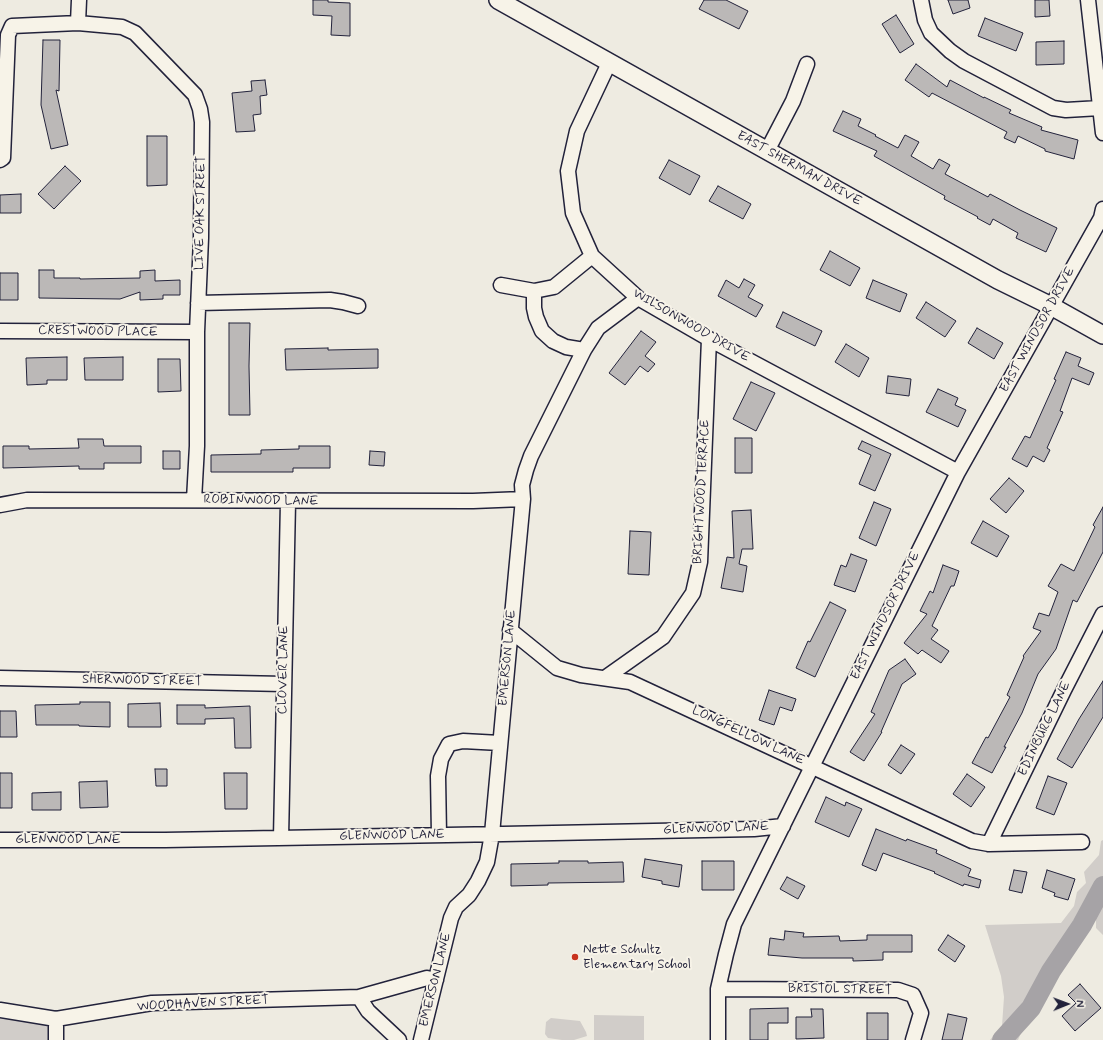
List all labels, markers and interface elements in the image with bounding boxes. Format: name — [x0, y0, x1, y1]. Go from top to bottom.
street label: EAST SHERMAN DRIVE — [734, 128, 864, 210]
street label: LIVE OAK STREET — [192, 156, 210, 270]
street label: EAST WINDSOR DRIVE — [997, 265, 1079, 395]
street label: WILSONWOOD DRIVE — [630, 286, 752, 366]
street label: CRESTWOOD PLACE — [38, 323, 158, 341]
street label: BRIGHTWOOD TERRACE — [690, 420, 714, 564]
street label: ROBINWOOD LANE — [204, 492, 318, 510]
street label: EAST WINDSOR DRIVE — [848, 549, 924, 683]
street label: EMERSON LANE — [496, 609, 520, 707]
street label: CLOVER LANE — [275, 625, 293, 715]
street label: SHERWOOD STREET — [82, 672, 202, 690]
street label: EDINBURG LANE — [1015, 679, 1075, 779]
street label: LONGFELLOW LANE — [689, 703, 807, 769]
street label: GLENWOOD LANE — [663, 819, 769, 839]
street label: GLENWOOD LANE — [339, 827, 445, 845]
street label: GLENWOOD LANE — [15, 832, 121, 848]
street label: EMERSON LANE — [417, 931, 455, 1029]
place label: Nette Schultz Elementary School — [583, 942, 691, 973]
marker: Nette Schultz Elementary School — [570, 952, 580, 962]
street label: BRISTOL STREET — [788, 981, 892, 999]
north arrow — [1047, 984, 1087, 1024]
street label: WOODHAVEN STREET — [137, 993, 269, 1015]
text: N — [1072, 1000, 1086, 1008]

